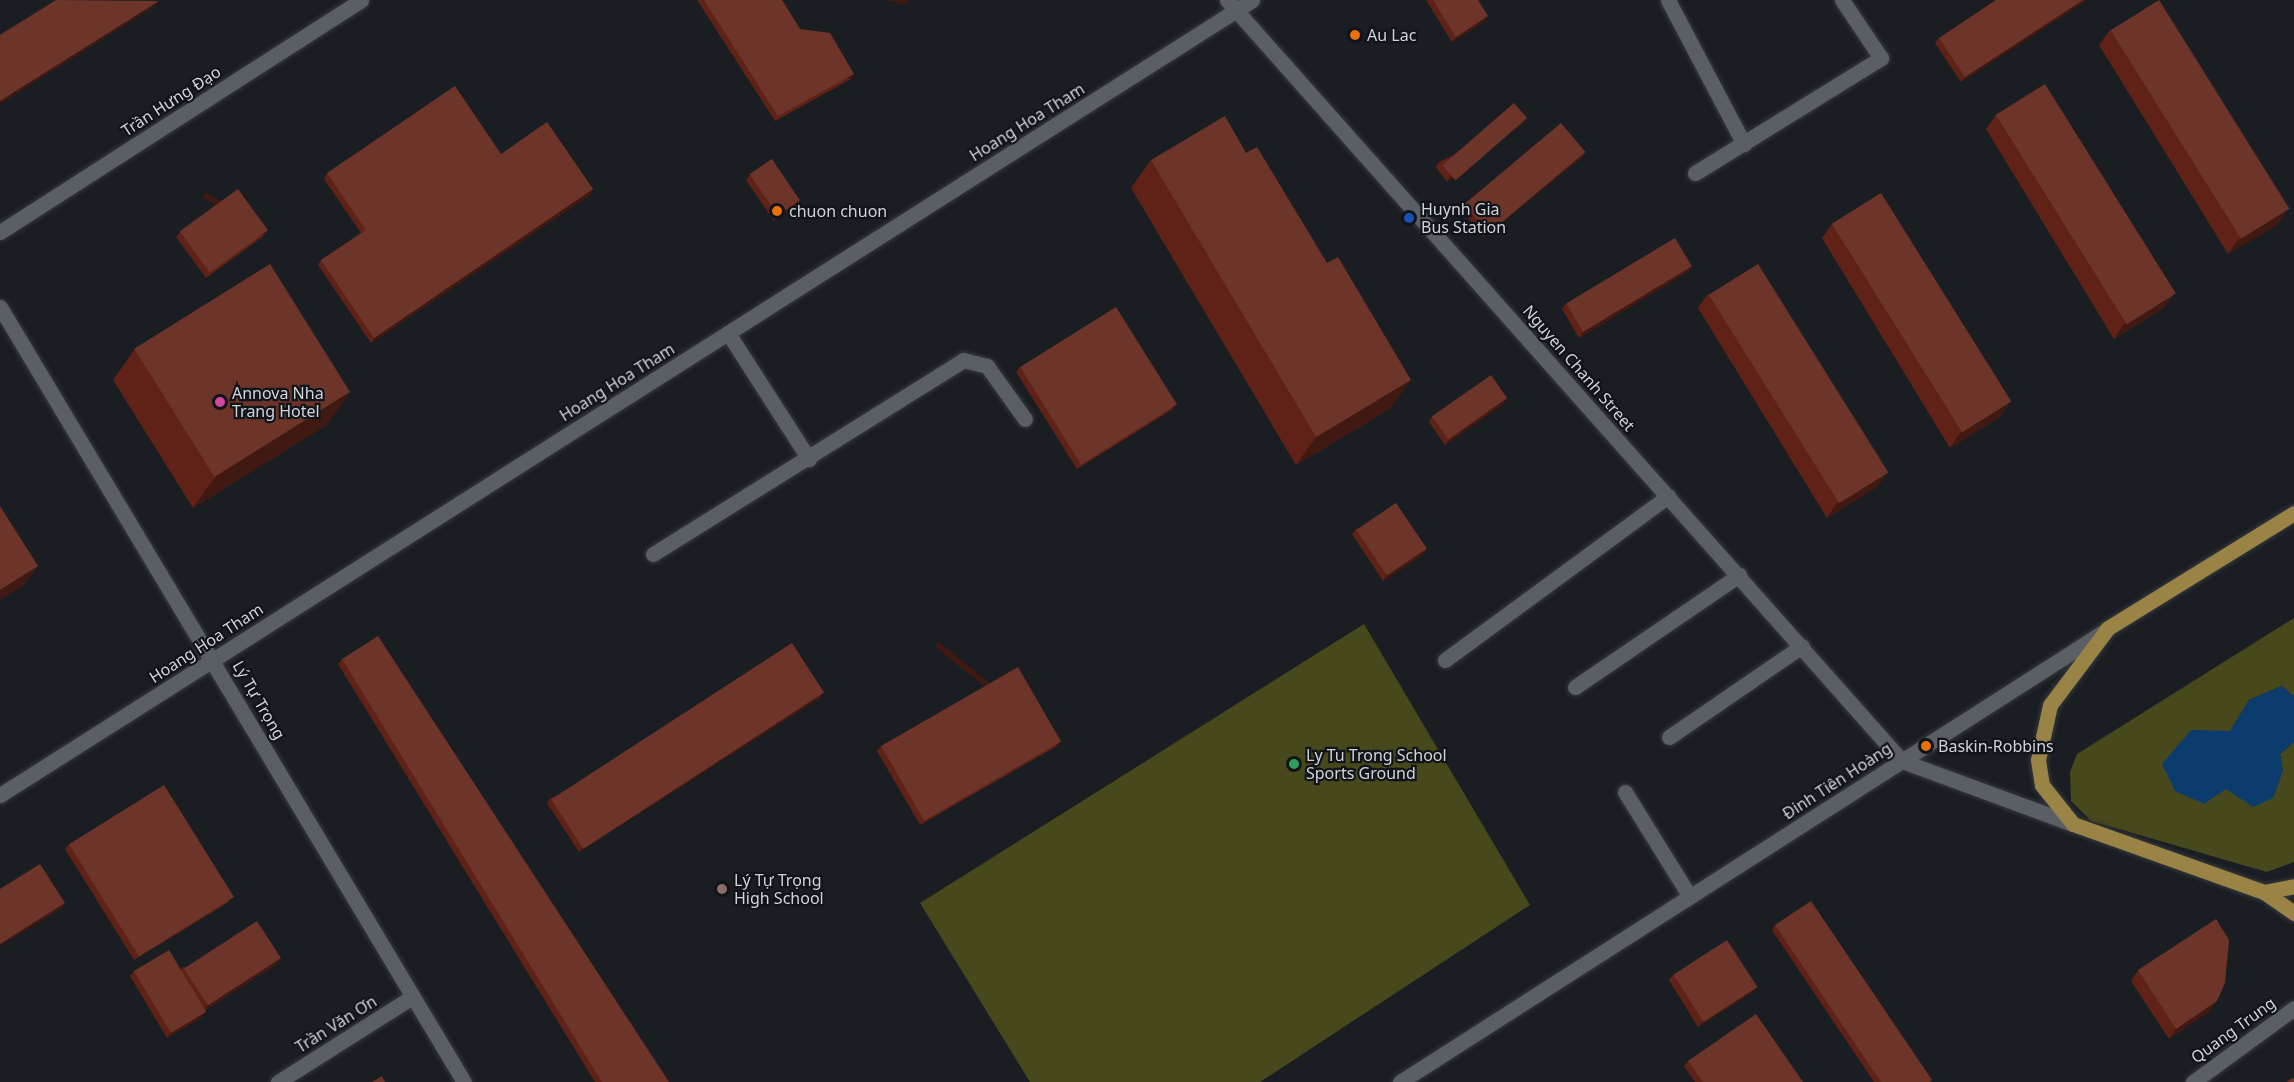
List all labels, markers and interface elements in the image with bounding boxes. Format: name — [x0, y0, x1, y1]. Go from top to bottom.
place label: Au Lac — [1367, 25, 1416, 45]
marker: Au Lac — [1348, 28, 1362, 42]
street label: Trần Hưng Đạo — [118, 62, 224, 140]
street label: Hoang Hoa Tham — [966, 79, 1088, 165]
place label: Huynh Gia Bus Station — [1421, 199, 1506, 237]
place label: chuon chuon — [789, 201, 887, 221]
marker: chuon chuon — [770, 204, 784, 218]
marker: Huynh Gia Bus Station — [1402, 211, 1416, 225]
street label: Nguyen Chanh Street — [1519, 301, 1639, 435]
street label: Hoang Hoa Tham — [556, 339, 678, 425]
place label: Annova Nha Trang Hotel — [232, 383, 324, 421]
marker: Annova Nha Trang Hotel — [213, 395, 227, 409]
street label: Hoang Hoa Tham — [146, 599, 266, 687]
street label: Lý Tự Trọng — [229, 657, 289, 743]
place label: Baskin-Robbins — [1938, 736, 2054, 756]
street label: Đinh Tiên Hoàng — [1779, 739, 1895, 823]
marker: Baskin-Robbins — [1919, 739, 1933, 753]
place label: Ly Tu Trong School Sports Ground — [1306, 745, 1447, 783]
marker: Ly Tu Trong School Sports Ground — [1287, 757, 1301, 771]
place label: Lý Tự Trọng High School — [734, 870, 824, 908]
marker: Lý Tự Trọng High School — [715, 882, 729, 896]
street label: Trần Văn Ơn — [292, 991, 380, 1057]
street label: Quang Trung — [2187, 993, 2279, 1067]

